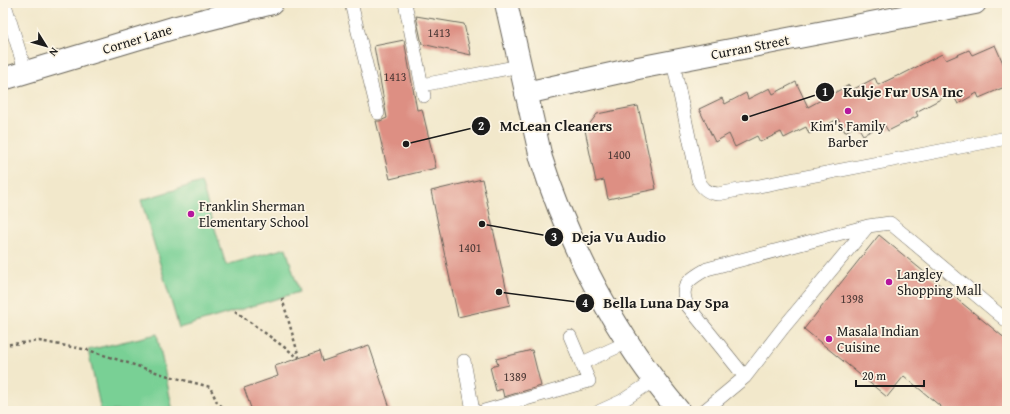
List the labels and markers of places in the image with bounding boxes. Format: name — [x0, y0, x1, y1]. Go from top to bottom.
callout: Kukje Fur USA Inc — [815, 79, 971, 106]
marker: Kim's Family Barber — [843, 106, 853, 116]
callout: McLean Cleaners — [471, 112, 620, 139]
place label: Kim's Family Barber — [810, 116, 886, 152]
place label: Franklin Sherman Elementary School — [199, 196, 309, 232]
marker: Franklin Sherman Elementary School — [186, 209, 196, 219]
callout: Deja Vu Audio — [544, 223, 674, 250]
place label: Langley Shopping Mall — [897, 264, 982, 300]
marker: Langley Shopping Mall — [884, 277, 894, 287]
callout: Bella Luna Day Spa — [575, 289, 737, 316]
place label: Masala Indian Cuisine — [837, 321, 919, 357]
marker: Masala Indian Cuisine — [824, 334, 834, 344]

